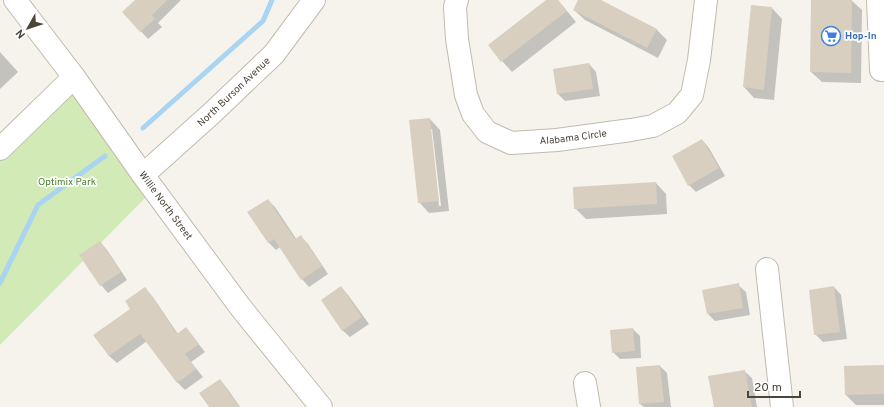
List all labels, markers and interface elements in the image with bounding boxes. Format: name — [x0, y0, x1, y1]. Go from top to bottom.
north arrow — [8, 8, 48, 48]
supermarket icon: Hop-In — [820, 25, 842, 47]
text: N — [13, 26, 29, 41]
place label: Hop-In — [845, 30, 877, 43]
street label: North Burson Avenue — [195, 55, 273, 130]
street label: Alabama Circle — [539, 127, 608, 148]
street label: Willie North Street — [136, 169, 195, 243]
park label: Optimix Park — [38, 176, 96, 189]
scale bar — [748, 373, 800, 399]
text: 20 m — [754, 380, 782, 396]

